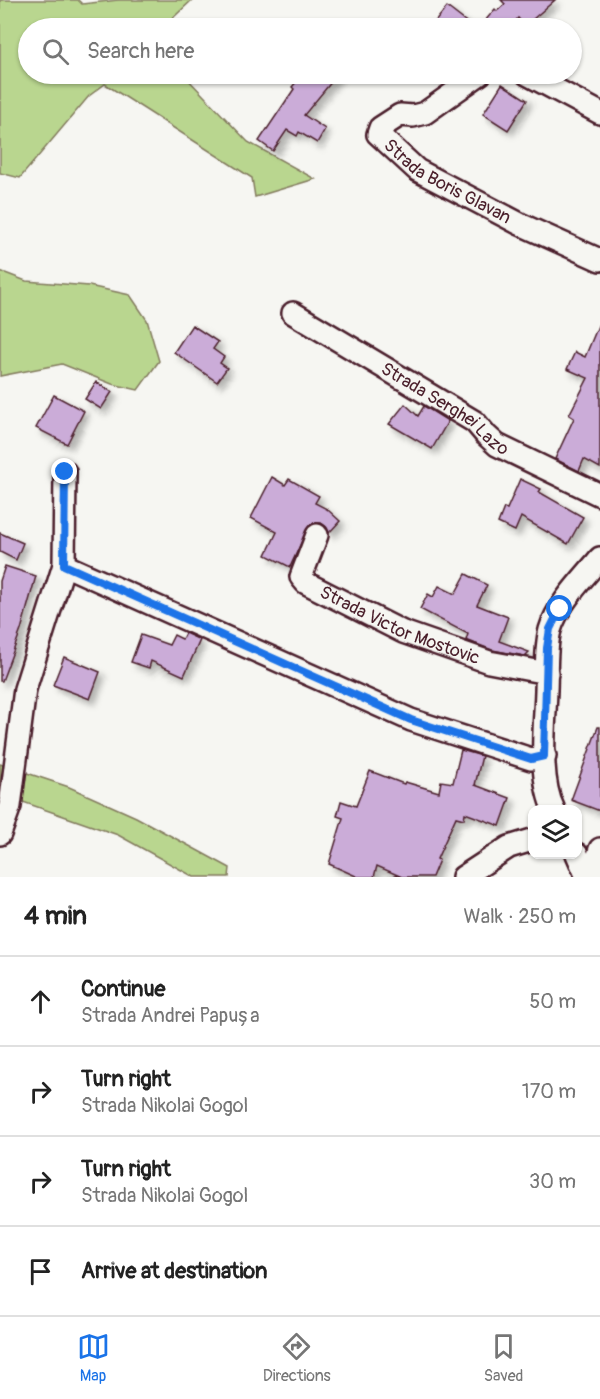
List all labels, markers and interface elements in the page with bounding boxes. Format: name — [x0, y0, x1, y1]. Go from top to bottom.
search box — [18, 18, 582, 84]
icon: search — [39, 35, 72, 68]
text: Search here — [87, 37, 194, 65]
street label: Strada Boris Glavan — [379, 134, 515, 229]
street label: Strada Serghei Lazo — [377, 357, 512, 461]
route end — [51, 458, 77, 484]
street label: Strada Victor Mostovic — [316, 581, 483, 670]
route start — [546, 595, 572, 621]
map controls — [528, 805, 582, 859]
button: layers — [528, 805, 582, 859]
text: 4 min — [24, 900, 87, 932]
text: Walk · 250 m — [464, 904, 576, 929]
text: Continue — [81, 975, 165, 1003]
icon: ahead — [24, 985, 57, 1018]
text: 50 m — [529, 989, 576, 1014]
text: Strada Andrei Papușa — [81, 1003, 260, 1028]
text: Turn right — [81, 1065, 171, 1093]
icon: right — [24, 1075, 57, 1108]
text: 170 m — [522, 1079, 576, 1104]
text: Strada Nikolai Gogol — [81, 1093, 248, 1118]
text: Turn right — [81, 1155, 171, 1183]
icon: right — [24, 1165, 57, 1198]
text: 30 m — [529, 1169, 576, 1194]
text: Strada Nikolai Gogol — [81, 1183, 248, 1208]
icon: arrive — [24, 1255, 57, 1288]
text: Arrive at destination — [81, 1257, 267, 1285]
tab: Map — [77, 1330, 110, 1386]
tab: Directions — [263, 1330, 331, 1386]
tab: Saved — [484, 1330, 523, 1386]

